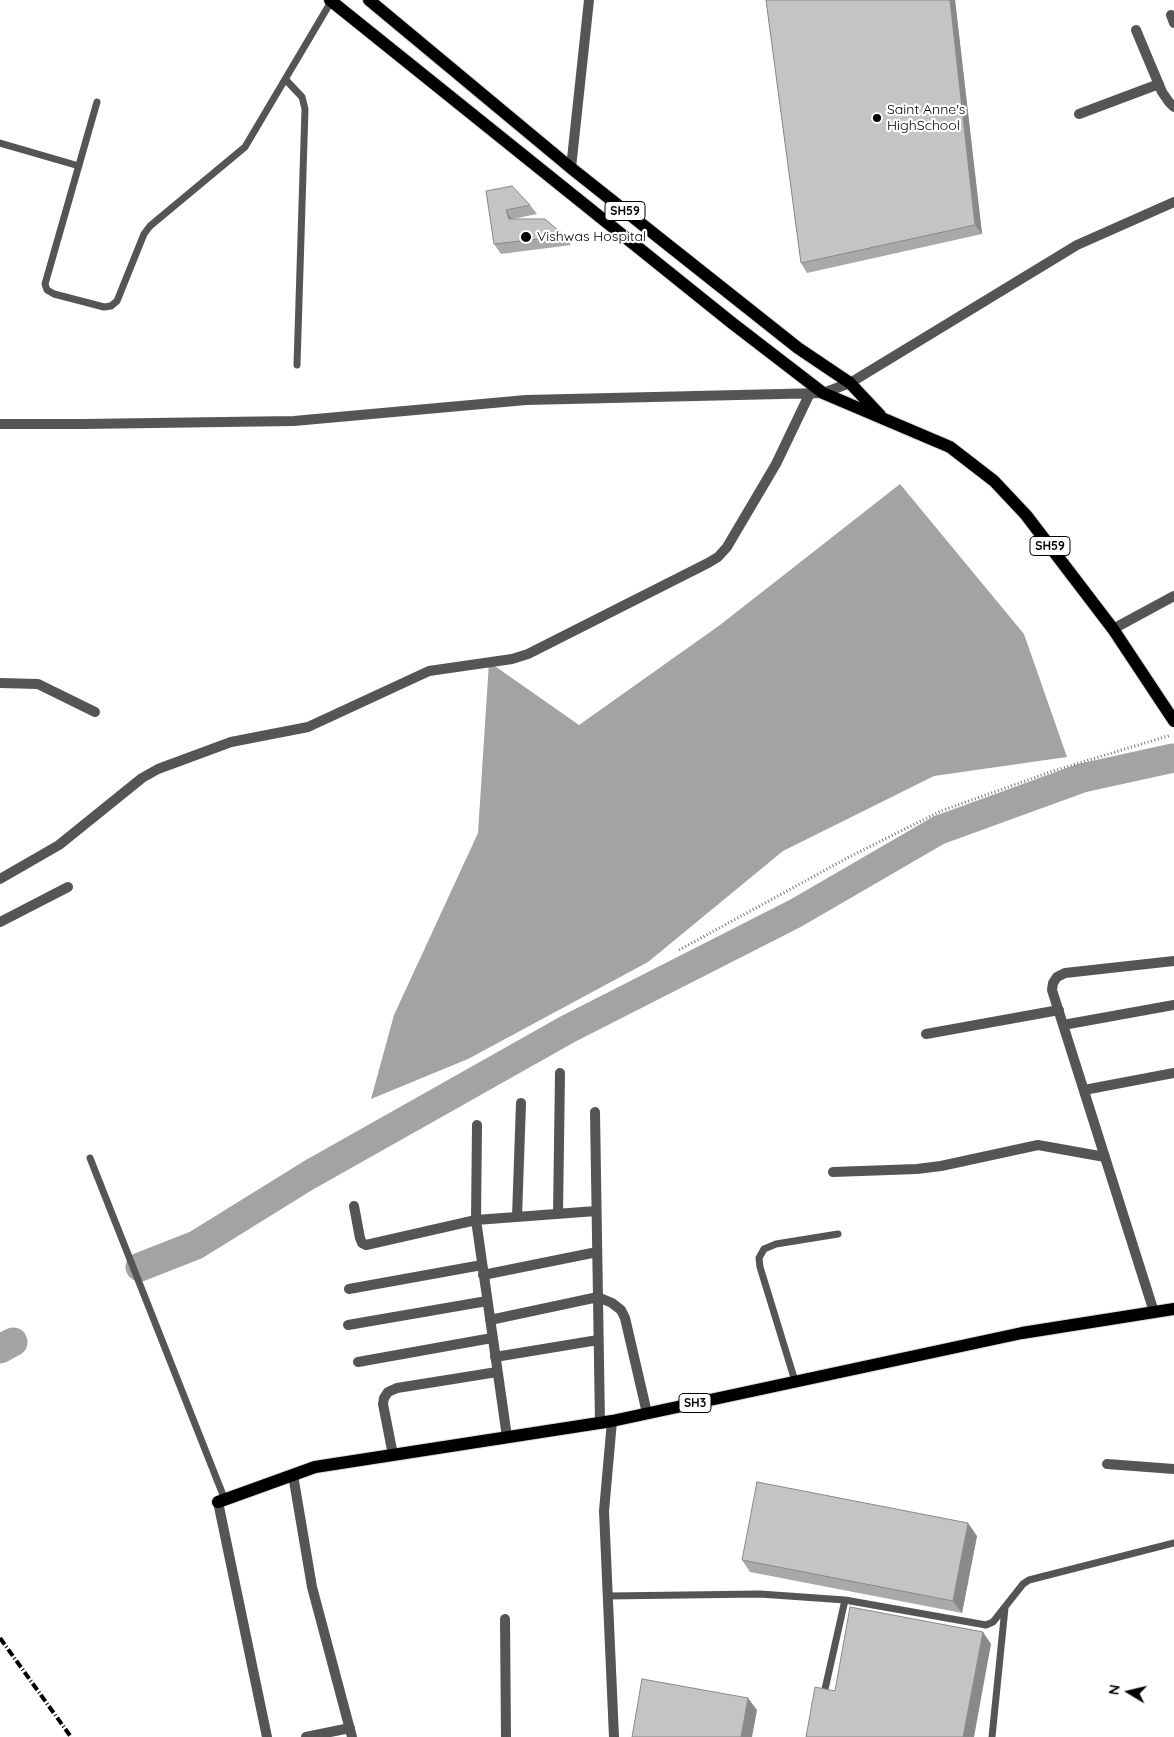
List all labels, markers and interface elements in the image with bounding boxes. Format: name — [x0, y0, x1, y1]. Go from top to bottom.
place label: Saint Anne's HighSchool — [887, 102, 965, 134]
marker: Saint Anne's HighSchool — [871, 112, 883, 124]
road number: SH59 — [605, 202, 645, 220]
place label: Vishwas Hospital — [537, 229, 646, 245]
marker: Vishwas Hospital — [519, 230, 533, 244]
road number: SH59 — [1030, 536, 1070, 556]
road number: SH3 — [679, 1394, 711, 1412]
north arrow — [1104, 1667, 1154, 1717]
text: N — [1104, 1683, 1124, 1696]

